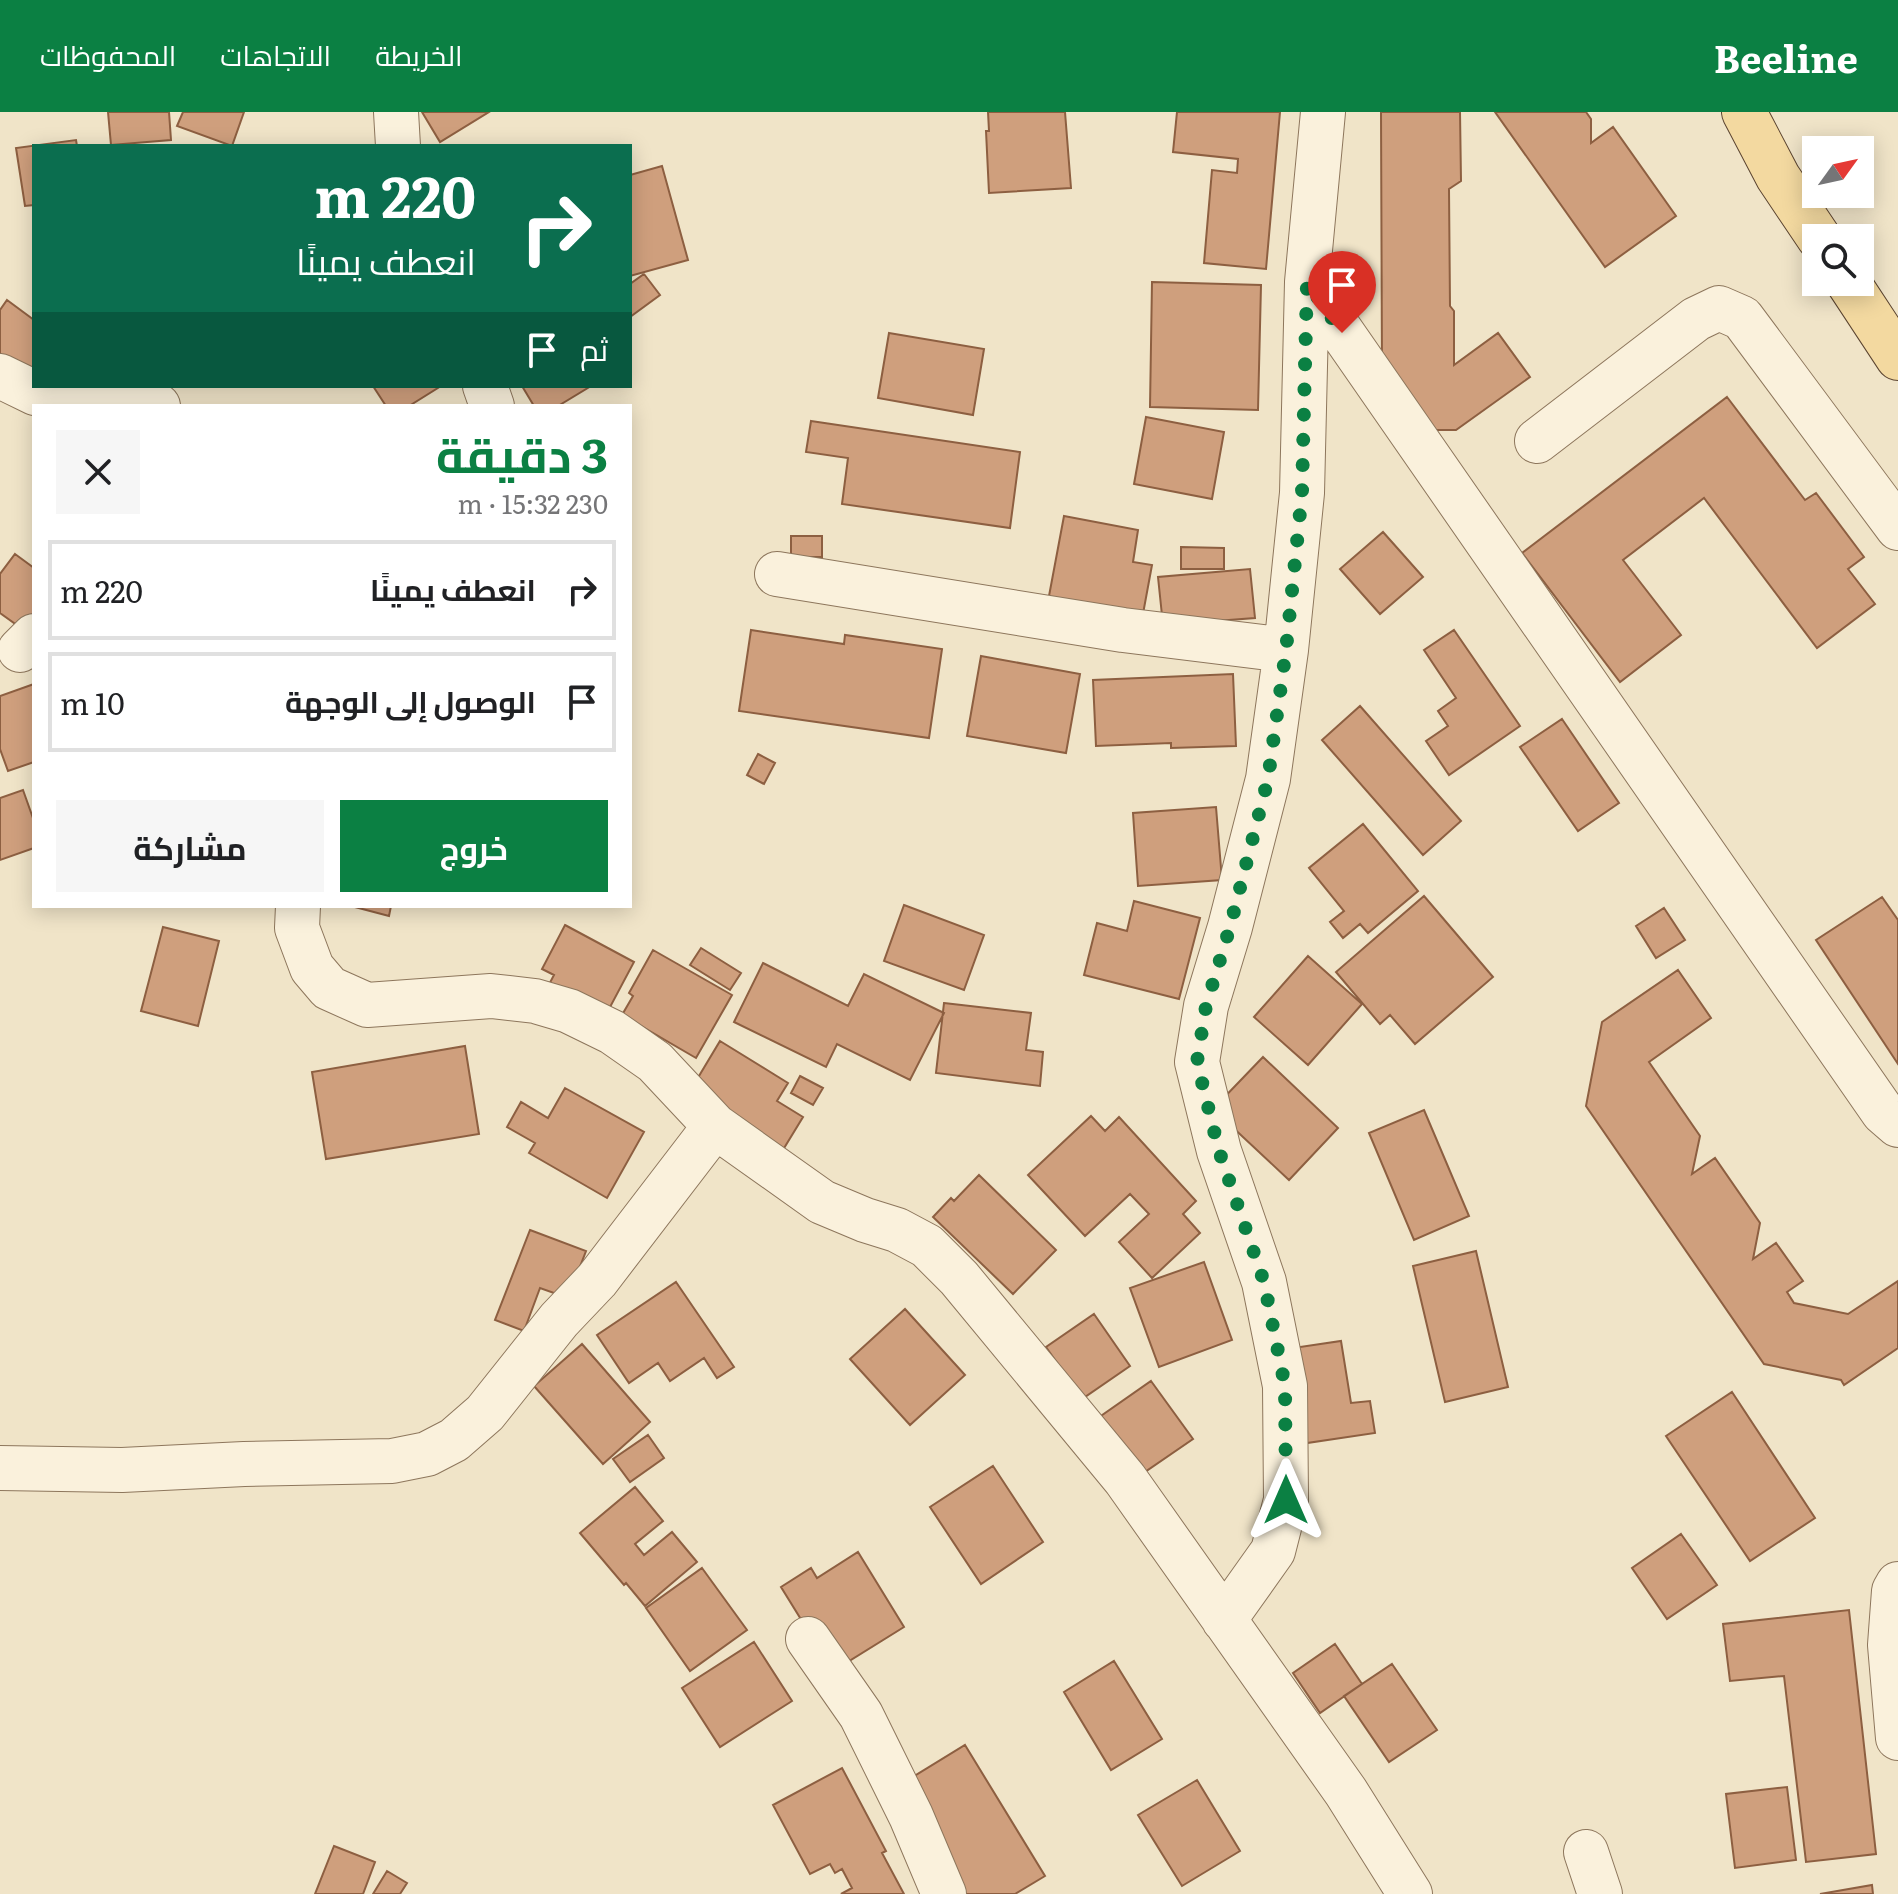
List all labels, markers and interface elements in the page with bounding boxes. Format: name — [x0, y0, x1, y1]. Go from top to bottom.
text: Beeline — [1714, 28, 1858, 85]
text: المحفوظات — [40, 33, 176, 75]
text: الاتجاهات — [220, 33, 331, 75]
text: الخريطة — [375, 33, 463, 75]
north arrow — [1802, 136, 1874, 208]
map controls — [1802, 136, 1874, 296]
text: 220 m — [314, 152, 476, 235]
icon: right — [504, 176, 608, 280]
button: search — [1802, 224, 1874, 296]
text: انعطف يمينًا — [296, 233, 476, 286]
pin — [1308, 251, 1376, 333]
icon: arrive — [1320, 263, 1364, 307]
text: ثم — [580, 326, 608, 370]
icon: arrive — [520, 328, 564, 372]
text: 3 دقيقة — [436, 417, 608, 488]
button: close — [56, 430, 140, 514]
text: 230 m · 15:32 — [458, 483, 608, 522]
text: انعطف يمينًا — [370, 566, 536, 610]
text: 220 m — [60, 568, 143, 612]
icon: right — [560, 568, 604, 612]
text: الوصول إلى الوجهة — [285, 678, 536, 722]
text: 10 m — [60, 680, 125, 724]
icon: arrive — [560, 680, 604, 724]
button: مشاركة — [56, 800, 324, 892]
button: خروج — [340, 800, 608, 892]
position arrow — [1244, 1458, 1328, 1542]

